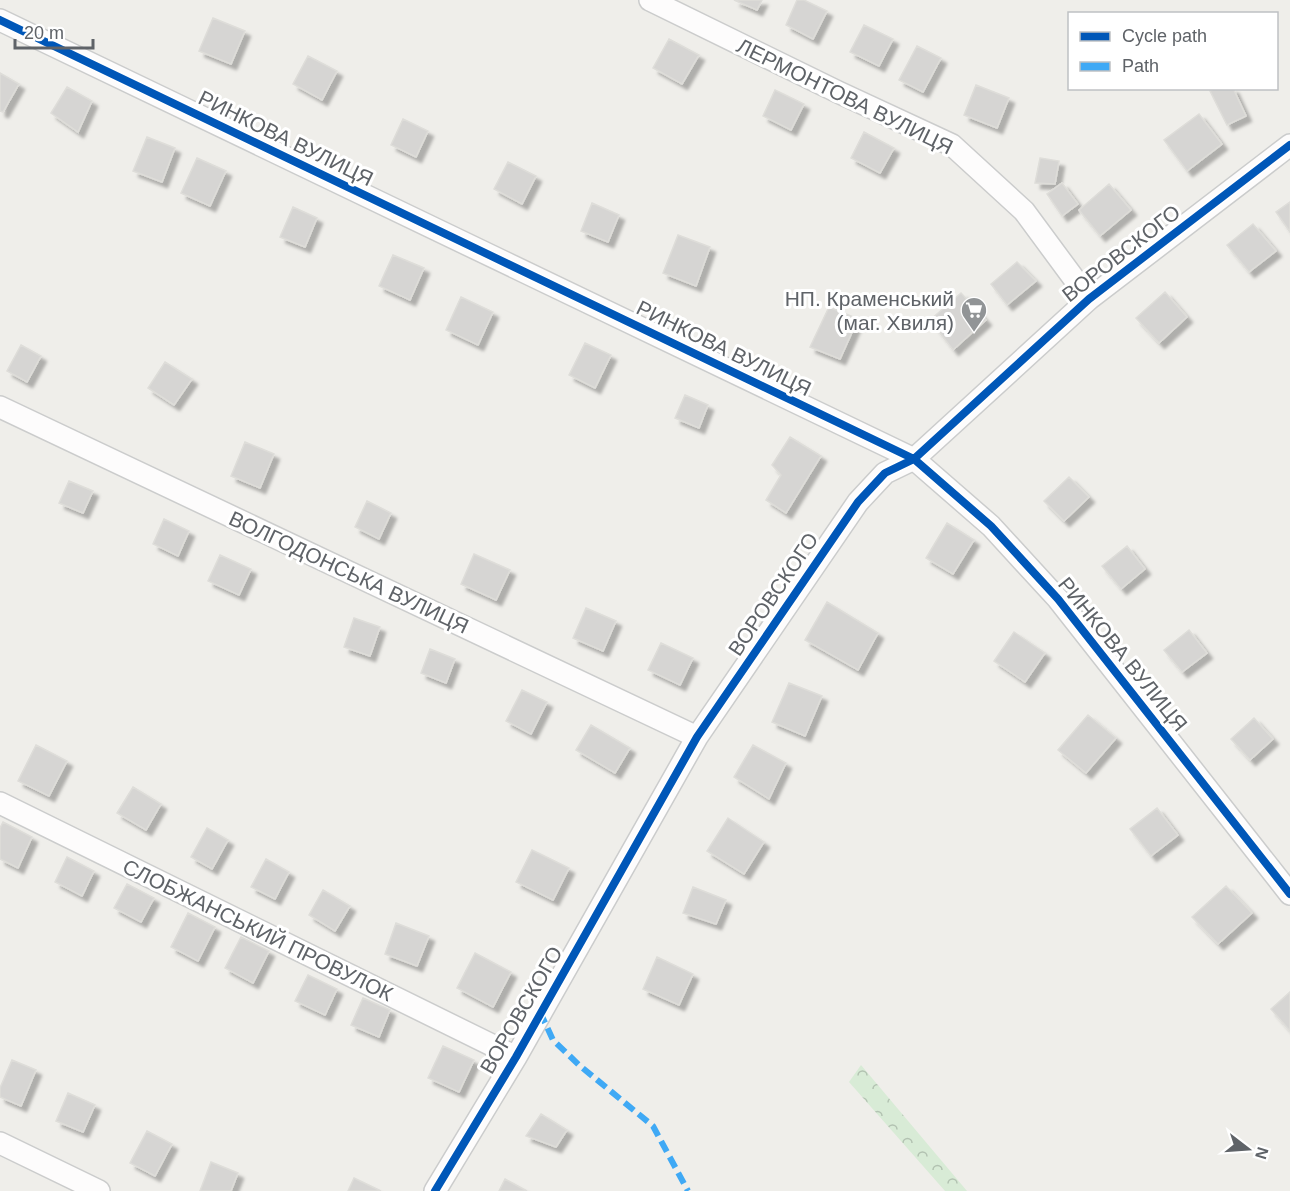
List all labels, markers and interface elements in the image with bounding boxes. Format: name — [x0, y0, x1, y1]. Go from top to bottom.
scale bar — [15, 12, 93, 50]
legend — [1068, 12, 1278, 90]
text: 20 m — [24, 23, 64, 43]
text: Cycle path — [1122, 26, 1207, 46]
street label: ЛЕРМОНТОВА ВУЛИЦЯ — [733, 34, 957, 158]
text: Path — [1122, 56, 1159, 76]
street label: РИНКОВА ВУЛИЦЯ — [195, 86, 377, 190]
street label: ВОРОВСКОГО — [1058, 200, 1184, 306]
place label: НП. Краменський (маг. Хвиля) — [785, 287, 954, 334]
supermarket icon: НП. Краменський (маг. Хвиля) — [959, 295, 989, 333]
street label: РИНКОВА ВУЛИЦЯ — [633, 296, 815, 400]
street label: ВОЛГОДОНСЬКА ВУЛИЦЯ — [226, 506, 472, 638]
street label: ВОРОВСКОГО — [724, 528, 822, 660]
street label: РИНКОВА ВУЛИЦЯ — [1054, 572, 1192, 736]
street label: СЛОБЖАНСЬКИЙ ПРОВУЛОК — [119, 854, 397, 1006]
street label: ВОРОВСКОГО — [475, 942, 567, 1078]
north arrow — [1218, 1119, 1278, 1179]
text: N — [1252, 1145, 1272, 1161]

